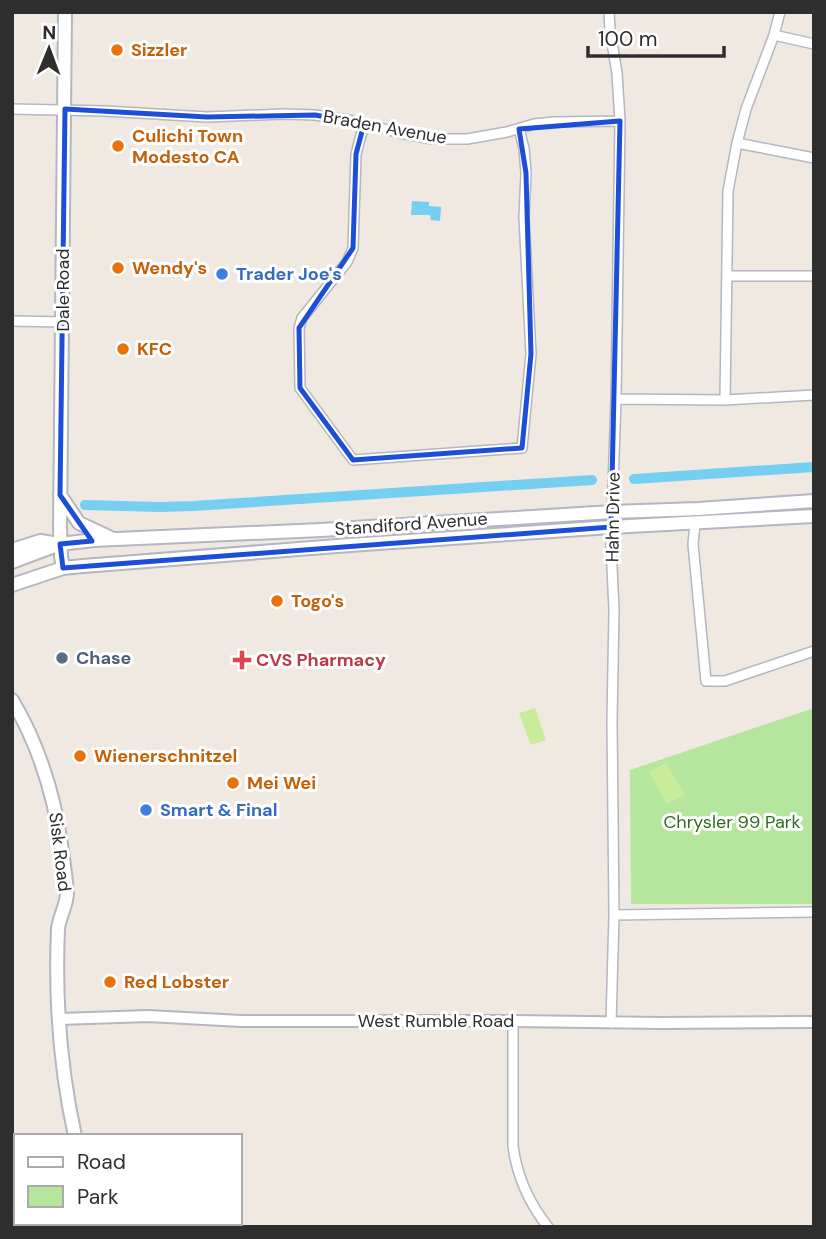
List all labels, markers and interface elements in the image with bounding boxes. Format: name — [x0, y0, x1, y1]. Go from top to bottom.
north arrow — [14, 14, 84, 84]
scale bar — [588, 14, 724, 58]
text: N — [42, 20, 56, 45]
text: 100 m — [598, 25, 658, 53]
place label: Sizzler — [131, 38, 187, 62]
marker: Sizzler — [109, 42, 125, 58]
street label: Braden Avenue — [321, 104, 449, 150]
place label: Culichi Town Modesto CA — [132, 124, 243, 169]
marker: Culichi Town Modesto CA — [110, 138, 126, 154]
street label: Dale Road — [51, 248, 75, 332]
place label: Wendy's — [132, 256, 207, 280]
marker: Wendy's — [110, 260, 126, 276]
place label: Trader Joe's — [236, 262, 342, 286]
marker: Trader Joe's — [214, 266, 230, 282]
place label: KFC — [137, 337, 172, 361]
marker: KFC — [115, 341, 131, 357]
street label: Hahn Drive — [600, 472, 626, 562]
street label: Standiford Avenue — [334, 507, 488, 541]
place label: Togo's — [291, 589, 344, 613]
marker: Togo's — [269, 593, 285, 609]
place label: Chase — [76, 646, 132, 670]
place label: CVS Pharmacy — [256, 648, 386, 672]
marker: Chase — [54, 650, 70, 666]
marker: CVS Pharmacy — [234, 652, 250, 668]
place label: Wienerschnitzel — [94, 744, 237, 768]
marker: Wienerschnitzel — [72, 748, 88, 764]
place label: Mei Wei — [247, 771, 316, 795]
marker: Mei Wei — [225, 775, 241, 791]
place label: Smart & Final — [160, 798, 277, 822]
marker: Smart & Final — [138, 802, 154, 818]
park label: Chrysler 99 Park — [663, 810, 801, 834]
street label: Sisk Road — [43, 811, 77, 893]
place label: Red Lobster — [124, 970, 229, 994]
marker: Red Lobster — [102, 974, 118, 990]
street label: West Rumble Road — [358, 1009, 514, 1033]
legend — [14, 1134, 242, 1225]
text: Road — [77, 1148, 126, 1176]
text: Park — [77, 1183, 119, 1211]

